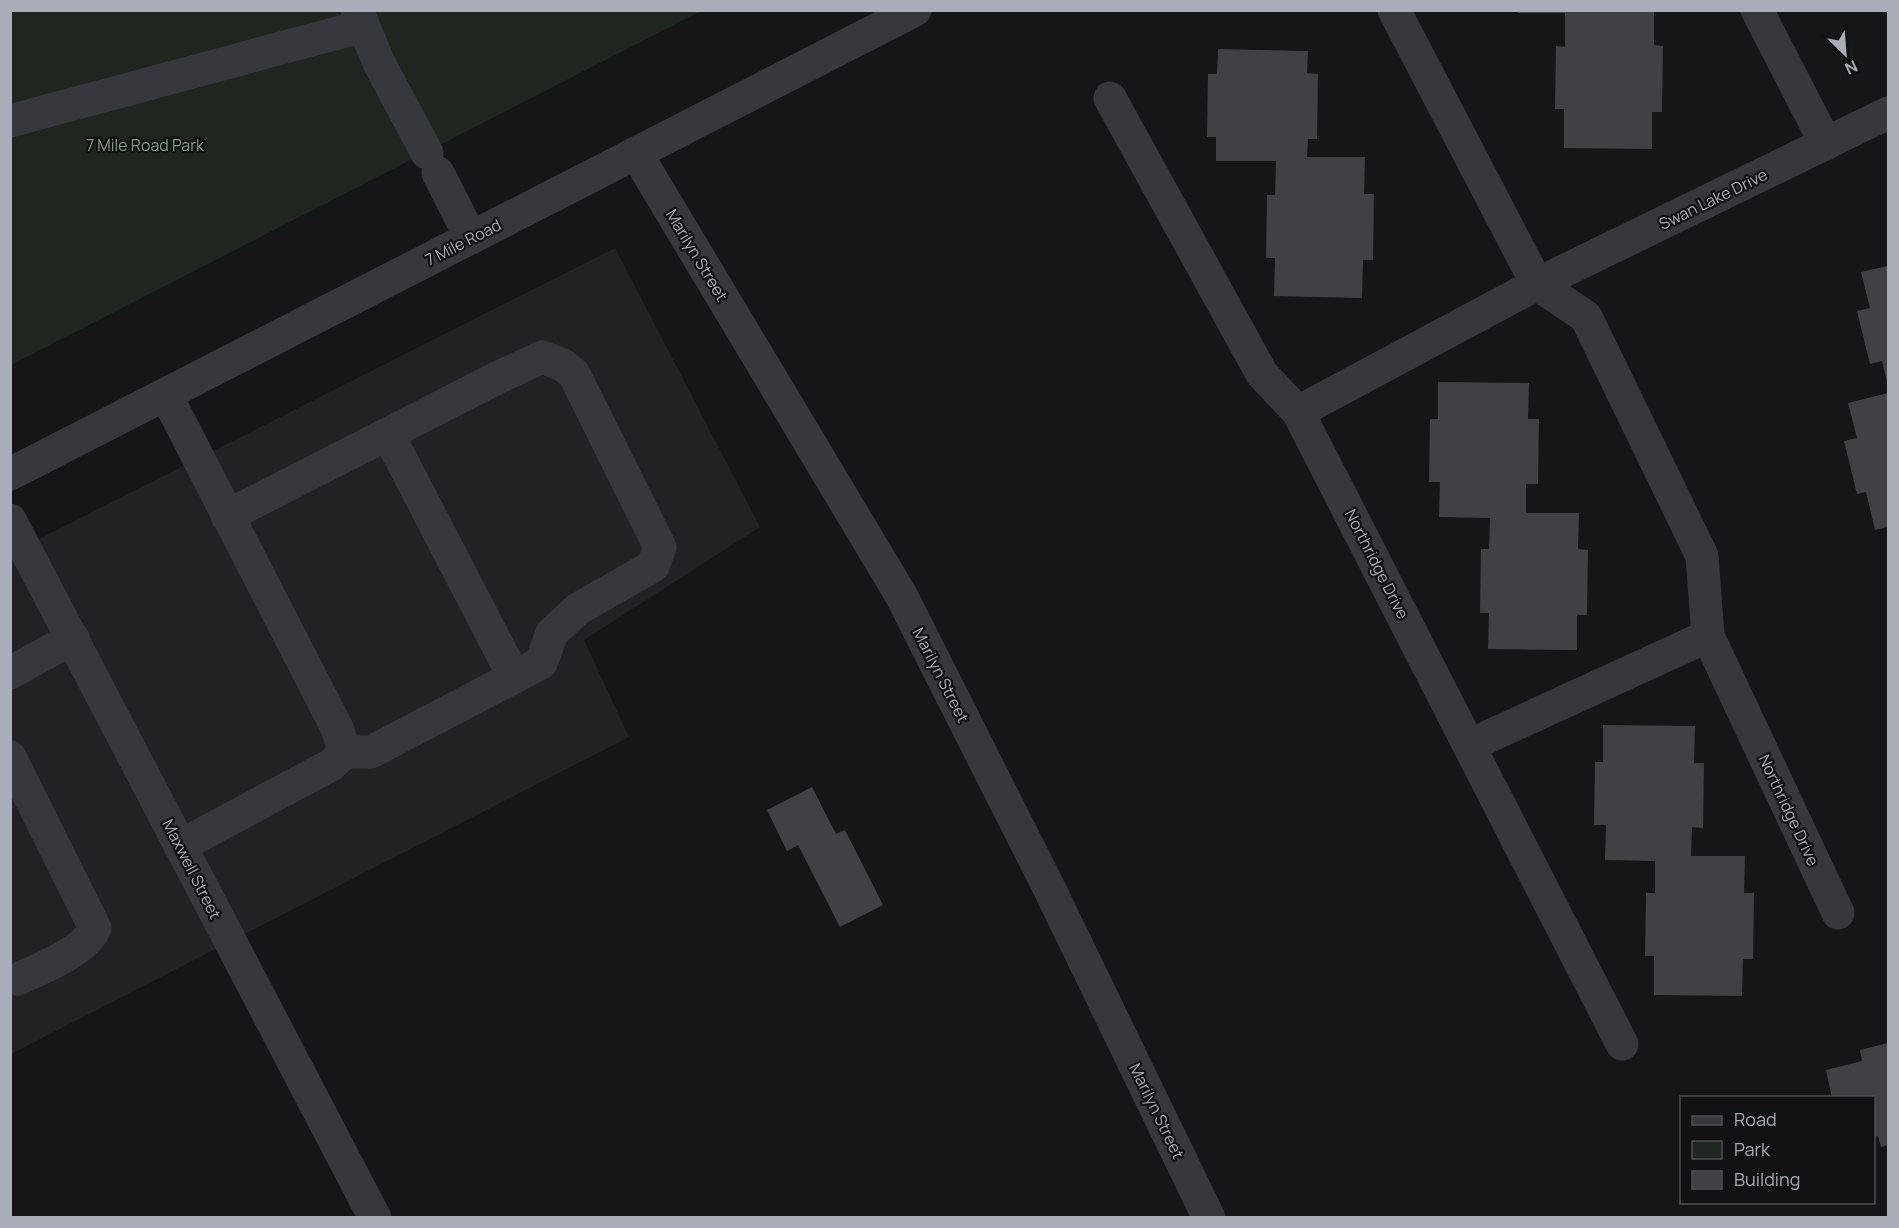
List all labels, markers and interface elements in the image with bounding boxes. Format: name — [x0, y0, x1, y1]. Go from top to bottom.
north arrow — [1815, 24, 1875, 84]
text: N — [1841, 55, 1861, 80]
park label: 7 Mile Road Park — [86, 134, 205, 156]
street label: Swan Lake Drive — [1655, 163, 1771, 235]
street label: Marilyn Street — [661, 205, 733, 305]
street label: 7 Mile Road — [421, 213, 505, 271]
street label: Northridge Drive — [1340, 505, 1414, 623]
street label: Marilyn Street — [908, 624, 974, 726]
street label: Northridge Drive — [1754, 751, 1824, 869]
street label: Maxwell Street — [157, 815, 227, 923]
street label: Marilyn Street — [1124, 1060, 1190, 1162]
legend — [1680, 1096, 1875, 1204]
text: Road — [1734, 1107, 1777, 1131]
text: Park — [1734, 1137, 1771, 1161]
text: Building — [1734, 1167, 1800, 1191]

